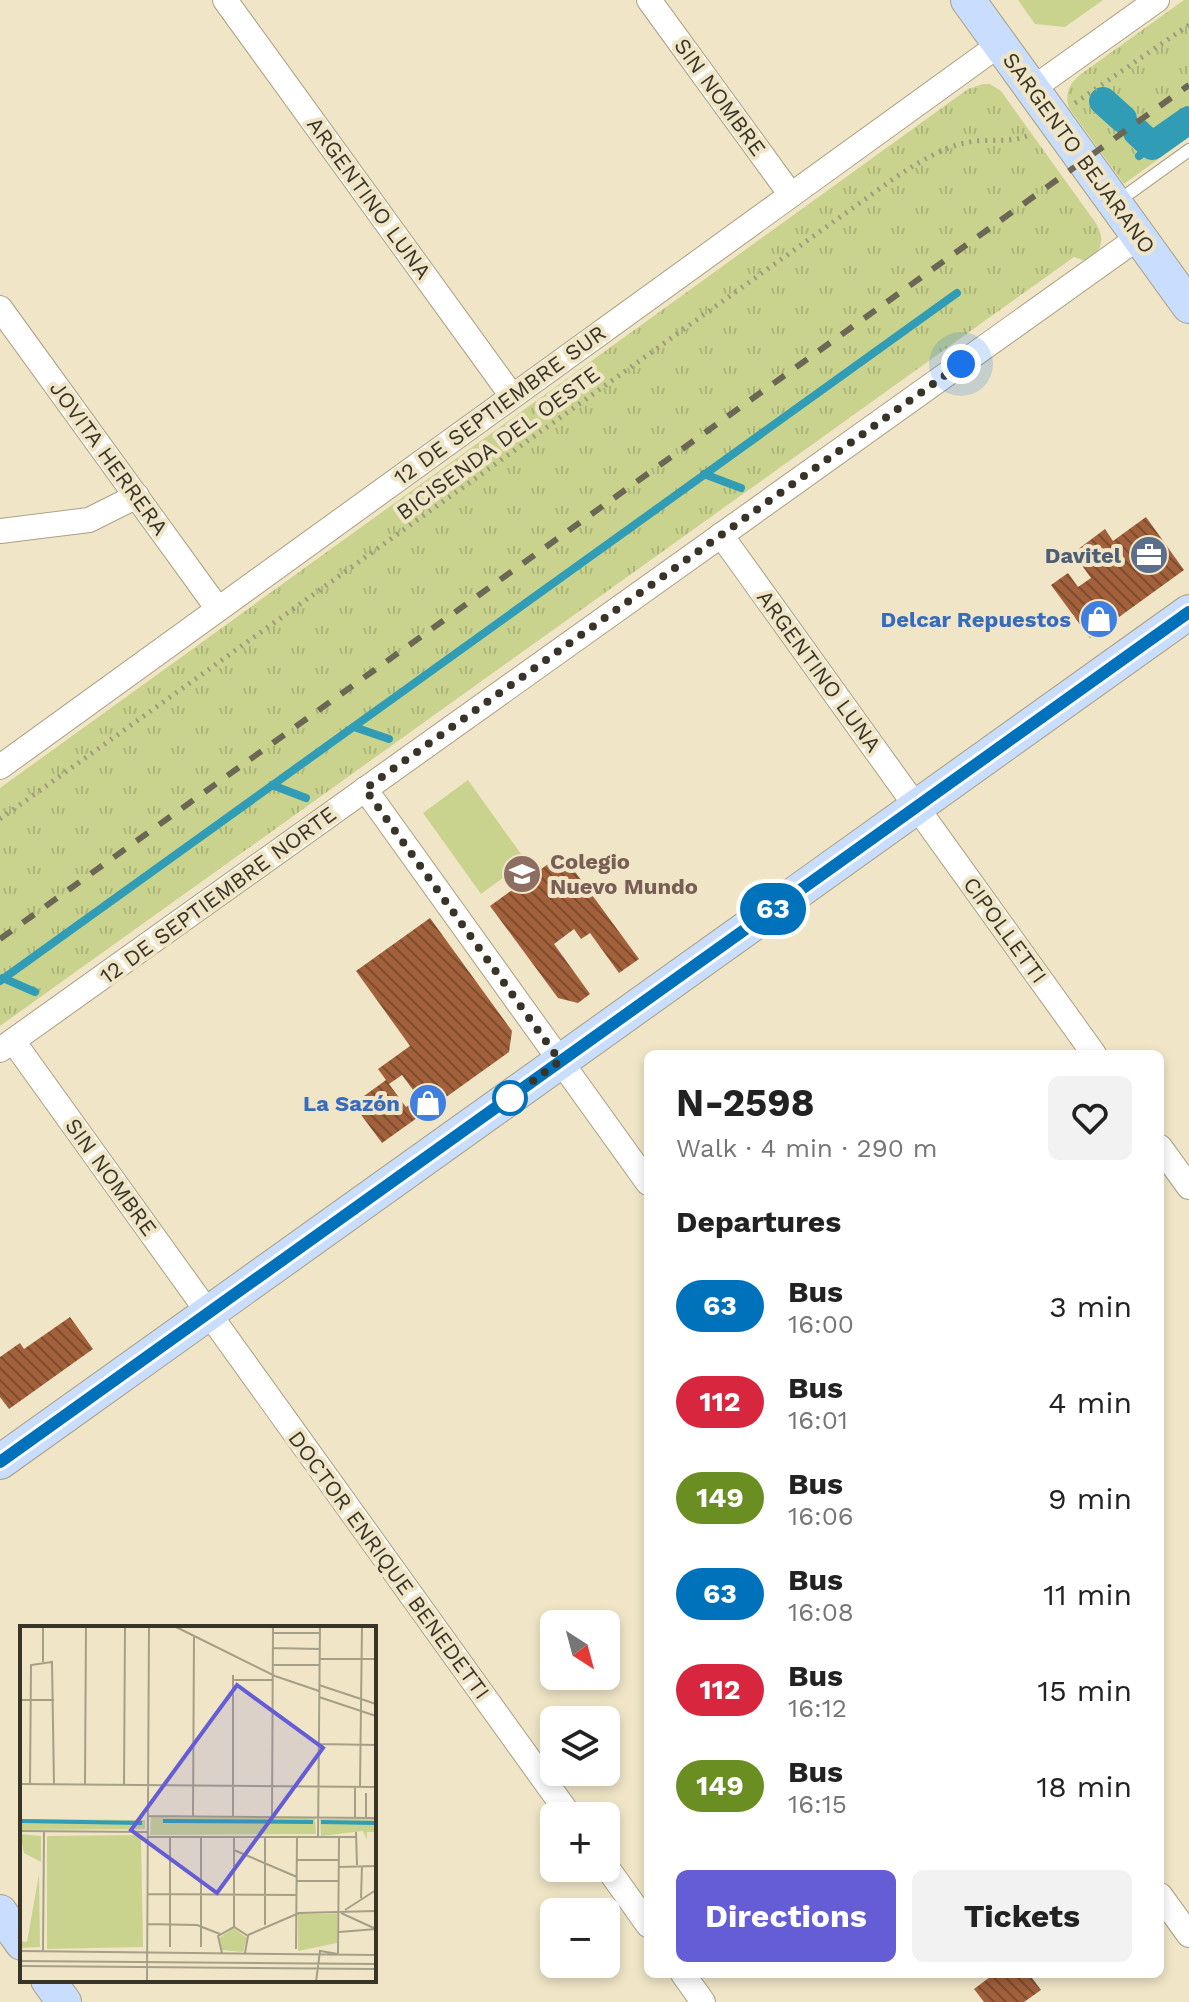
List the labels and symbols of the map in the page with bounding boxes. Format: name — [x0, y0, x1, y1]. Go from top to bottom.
street label: SIN NOMBRE — [669, 34, 771, 160]
street label: SARGENTO BEJARANO — [998, 48, 1160, 258]
street label: ARGENTINO LUNA — [302, 112, 436, 284]
street label: 12 DE SEPTIEMBRE SUR — [389, 320, 611, 490]
your location — [941, 344, 981, 384]
street label: BICISENDA DEL OESTE — [392, 361, 604, 525]
street label: JOVITA HERRERA — [45, 376, 173, 540]
office icon: Davitel — [1128, 534, 1170, 576]
place label: Davitel — [1045, 543, 1122, 568]
street label: ARGENTINO LUNA — [752, 585, 886, 757]
shop icon: Delcar Repuestos — [1078, 598, 1120, 640]
place label: Delcar Repuestos — [881, 607, 1071, 632]
street label: 12 DE SEPTIEMBRE NORTE — [95, 801, 341, 989]
place label: Colegio Nuevo Mundo — [550, 849, 698, 899]
school or university icon: Colegio Nuevo Mundo — [501, 853, 543, 895]
street label: CIPOLLETTI — [958, 872, 1052, 988]
line badge: 63 — [737, 883, 809, 935]
unlabelled marker — [493, 1081, 527, 1115]
shop icon: La Sazón — [407, 1082, 449, 1124]
place label: La Sazón — [303, 1091, 400, 1116]
street label: SIN NOMBRE — [60, 1114, 162, 1240]
street label: DOCTOR ENRIQUE BENEDETTI — [283, 1426, 495, 1704]
north arrow — [540, 1610, 620, 1690]
inset map — [20, 1626, 376, 1982]

